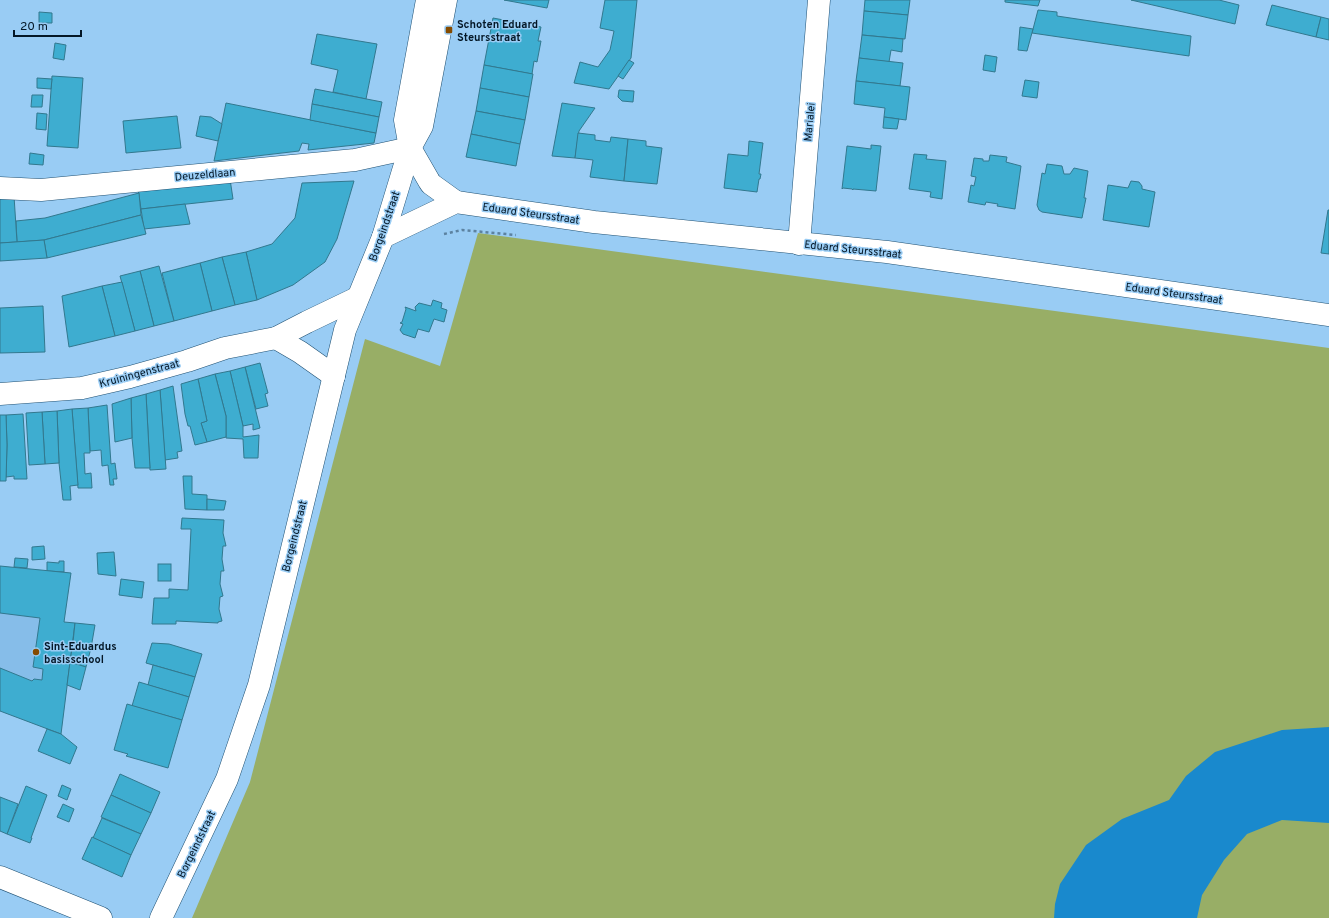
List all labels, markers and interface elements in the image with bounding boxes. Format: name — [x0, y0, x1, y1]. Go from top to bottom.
scale bar — [14, 12, 81, 38]
place label: Schoten Eduard Steursstraat — [457, 18, 538, 45]
text: 20 m — [20, 19, 48, 35]
marker: Schoten Eduard Steursstraat — [444, 25, 454, 35]
street label: Marialei — [801, 102, 819, 142]
street label: Deuzeldlaan — [174, 165, 236, 185]
street label: Borgeindstraat — [366, 189, 403, 263]
street label: Eduard Steursstraat — [481, 200, 580, 228]
street label: Eduard Steursstraat — [804, 238, 902, 262]
street label: Eduard Steursstraat — [1124, 280, 1223, 308]
street label: Kruiningenstraat — [98, 357, 181, 391]
street label: Borgeindstraat — [279, 499, 311, 573]
place label: Sint-Eduardus basisschool — [44, 640, 117, 667]
marker: Sint-Eduardus basisschool — [31, 647, 41, 657]
street label: Borgeindstraat — [175, 808, 219, 880]

